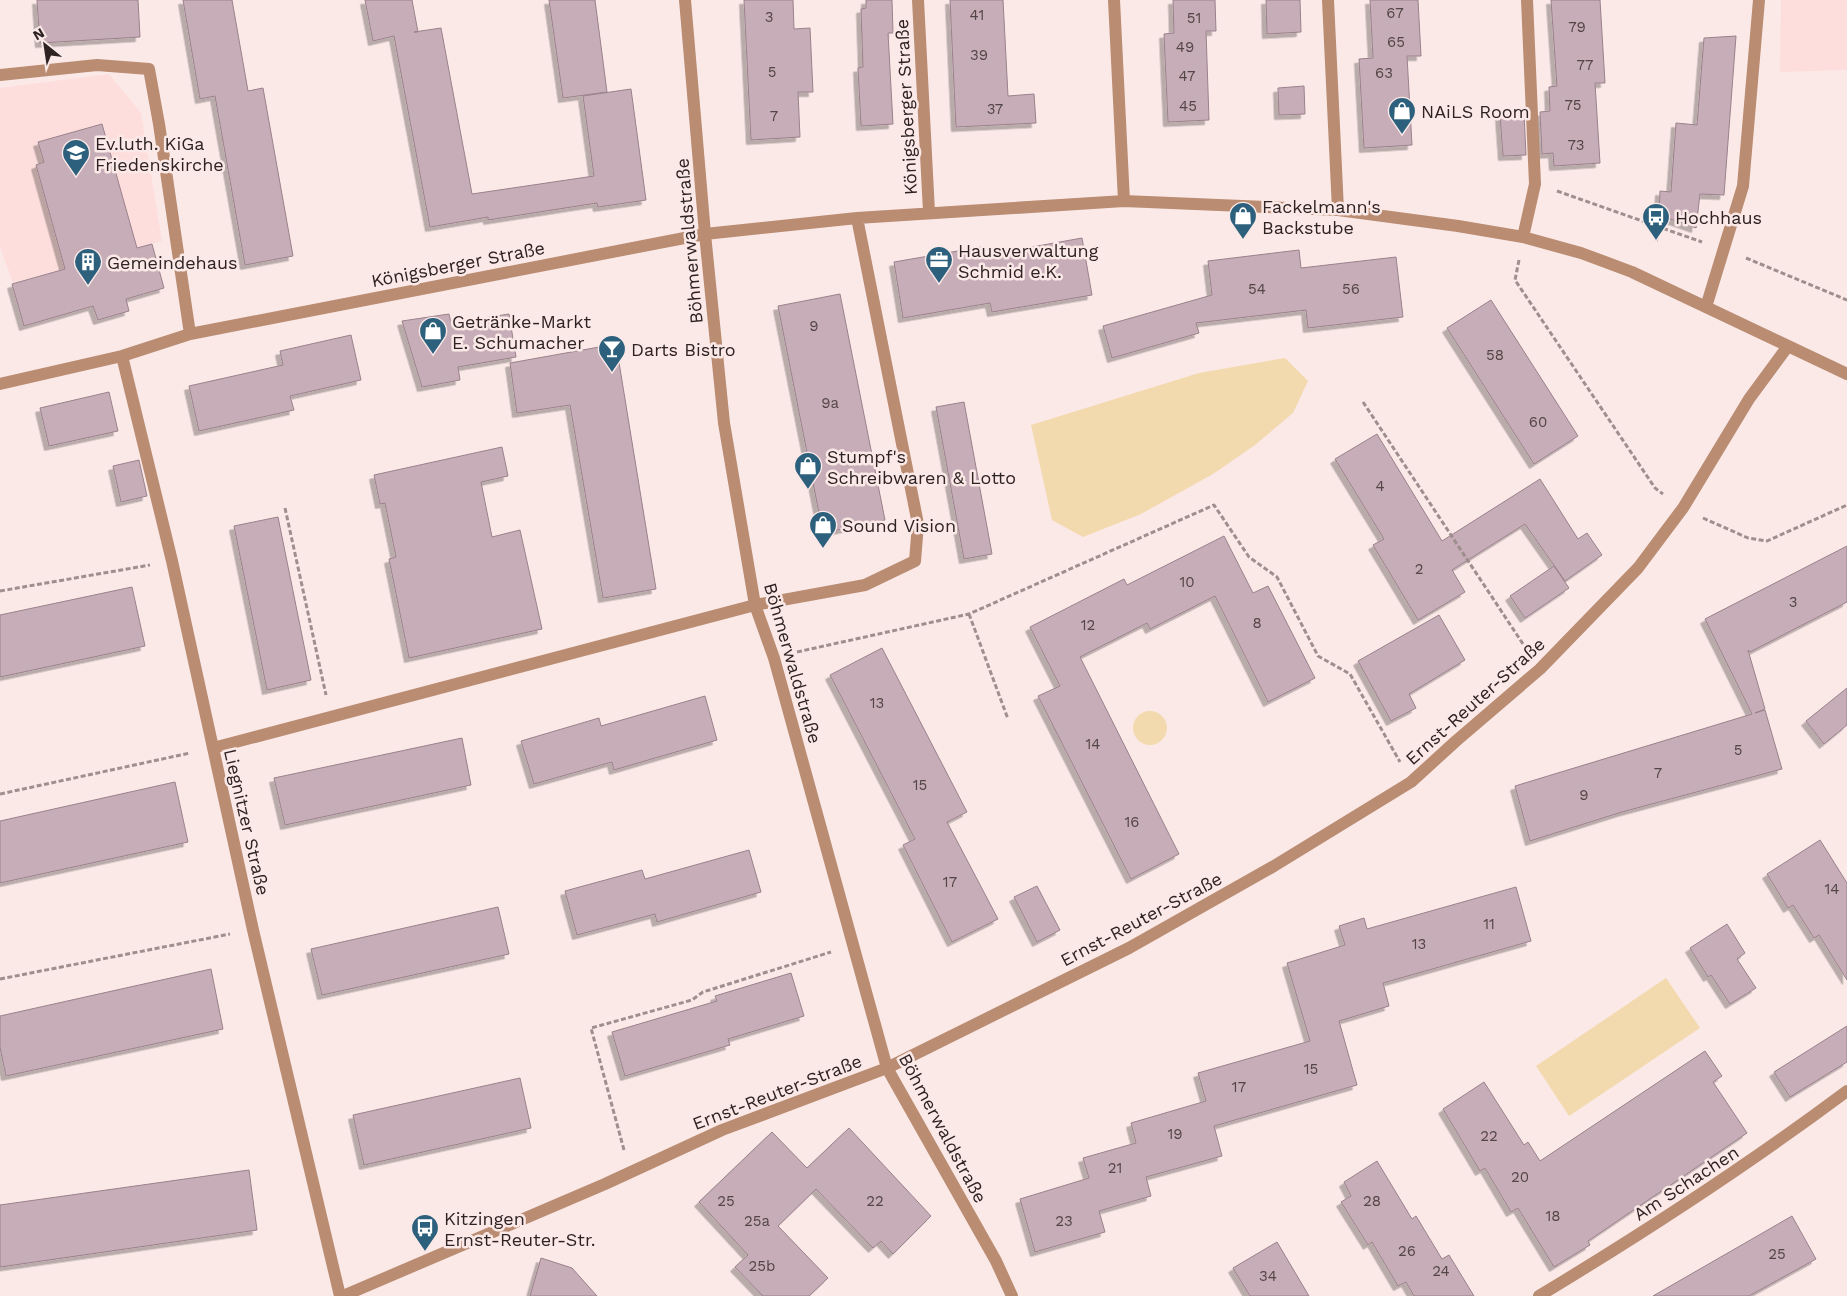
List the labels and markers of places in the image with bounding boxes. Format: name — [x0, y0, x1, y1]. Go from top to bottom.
shop icon: NAiLS Room — [1387, 96, 1417, 135]
place label: NAiLS Room — [1421, 101, 1530, 122]
place label: Ev.luth. KiGa Friedenskirche — [95, 133, 224, 175]
school or university icon: Ev.luth. KiGa Friedenskirche — [61, 138, 91, 177]
place label: Fackelmann's Backstube — [1262, 196, 1381, 238]
shop icon: Fackelmann's Backstube — [1228, 201, 1258, 240]
bus stop icon: Hochhaus — [1641, 202, 1671, 241]
place label: Hochhaus — [1675, 207, 1762, 228]
place label: Hausverwaltung Schmid e.K. — [958, 240, 1099, 282]
office icon: Hausverwaltung Schmid e.K. — [924, 245, 954, 284]
building icon: Gemeindehaus — [73, 247, 103, 286]
place label: Gemeindehaus — [107, 252, 237, 273]
place label: Getränke-Markt E. Schumacher — [452, 311, 592, 353]
shop icon: Getränke-Markt E. Schumacher — [418, 316, 448, 355]
bar icon: Darts Bistro — [597, 334, 627, 373]
place label: Darts Bistro — [631, 339, 736, 360]
place label: Stumpf's Schreibwaren & Lotto — [827, 446, 1016, 488]
shop icon: Stumpf's Schreibwaren & Lotto — [793, 451, 823, 490]
shop icon: Sound Vision — [808, 510, 838, 549]
place label: Sound Vision — [842, 515, 956, 536]
place label: Kitzingen Ernst-Reuter-Str. — [444, 1208, 596, 1250]
bus stop icon: Kitzingen Ernst-Reuter-Str. — [410, 1213, 440, 1252]

